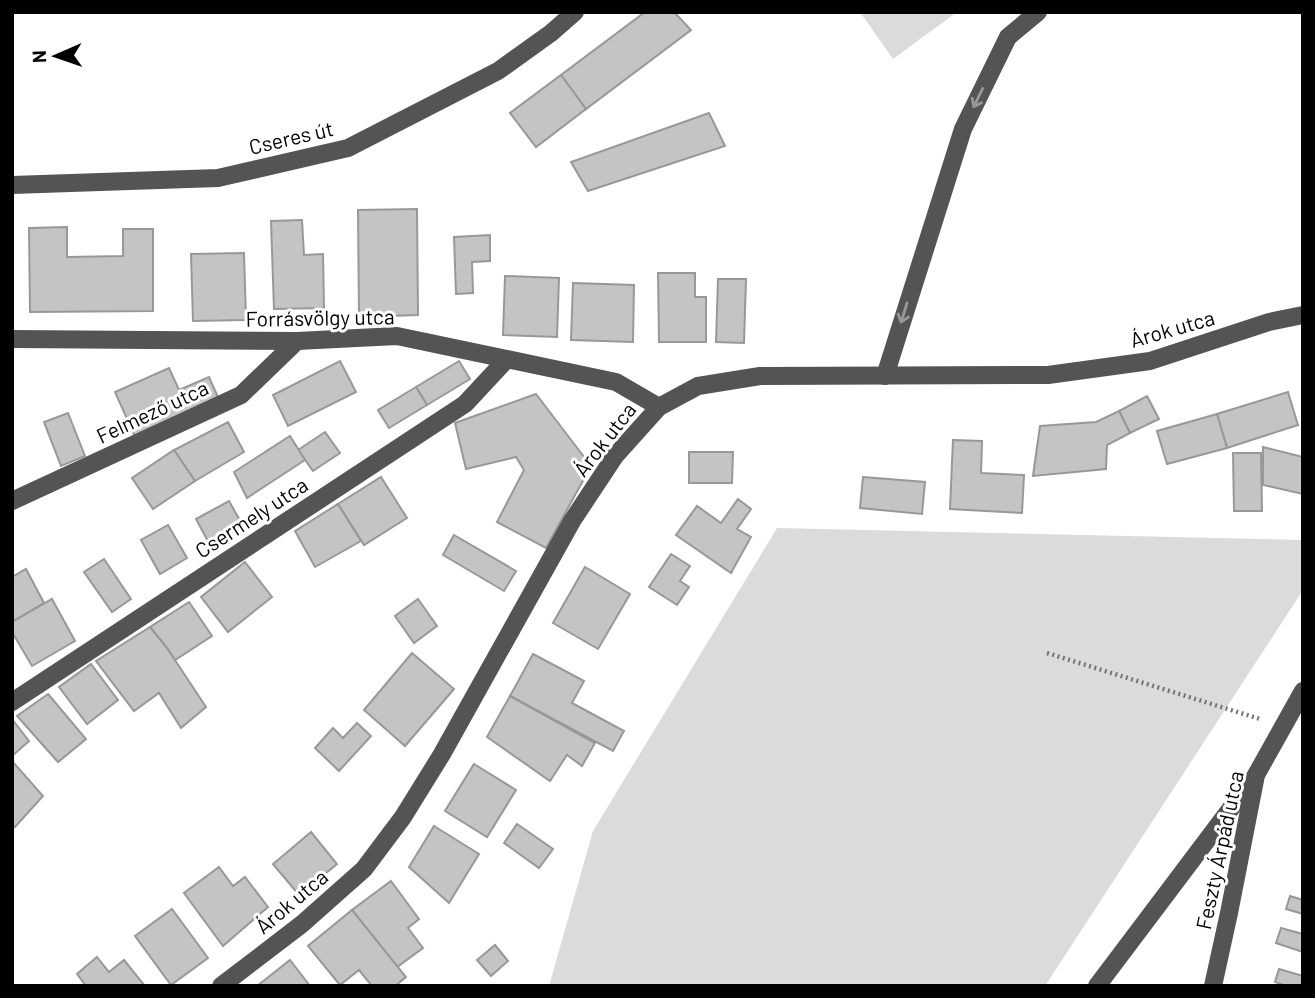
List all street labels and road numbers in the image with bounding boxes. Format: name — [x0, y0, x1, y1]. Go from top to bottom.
street label: Cseres út — [246, 115, 336, 159]
street label: Forrásvölgy utca — [245, 303, 395, 331]
street label: Árok utca — [1127, 304, 1217, 352]
street label: Felmező utca — [92, 374, 212, 448]
street label: Árok utca — [567, 397, 641, 481]
street label: Csermely utca — [190, 471, 312, 563]
street label: Feszty Árpád utca — [1190, 768, 1248, 932]
street label: Árok utca — [250, 864, 332, 938]

